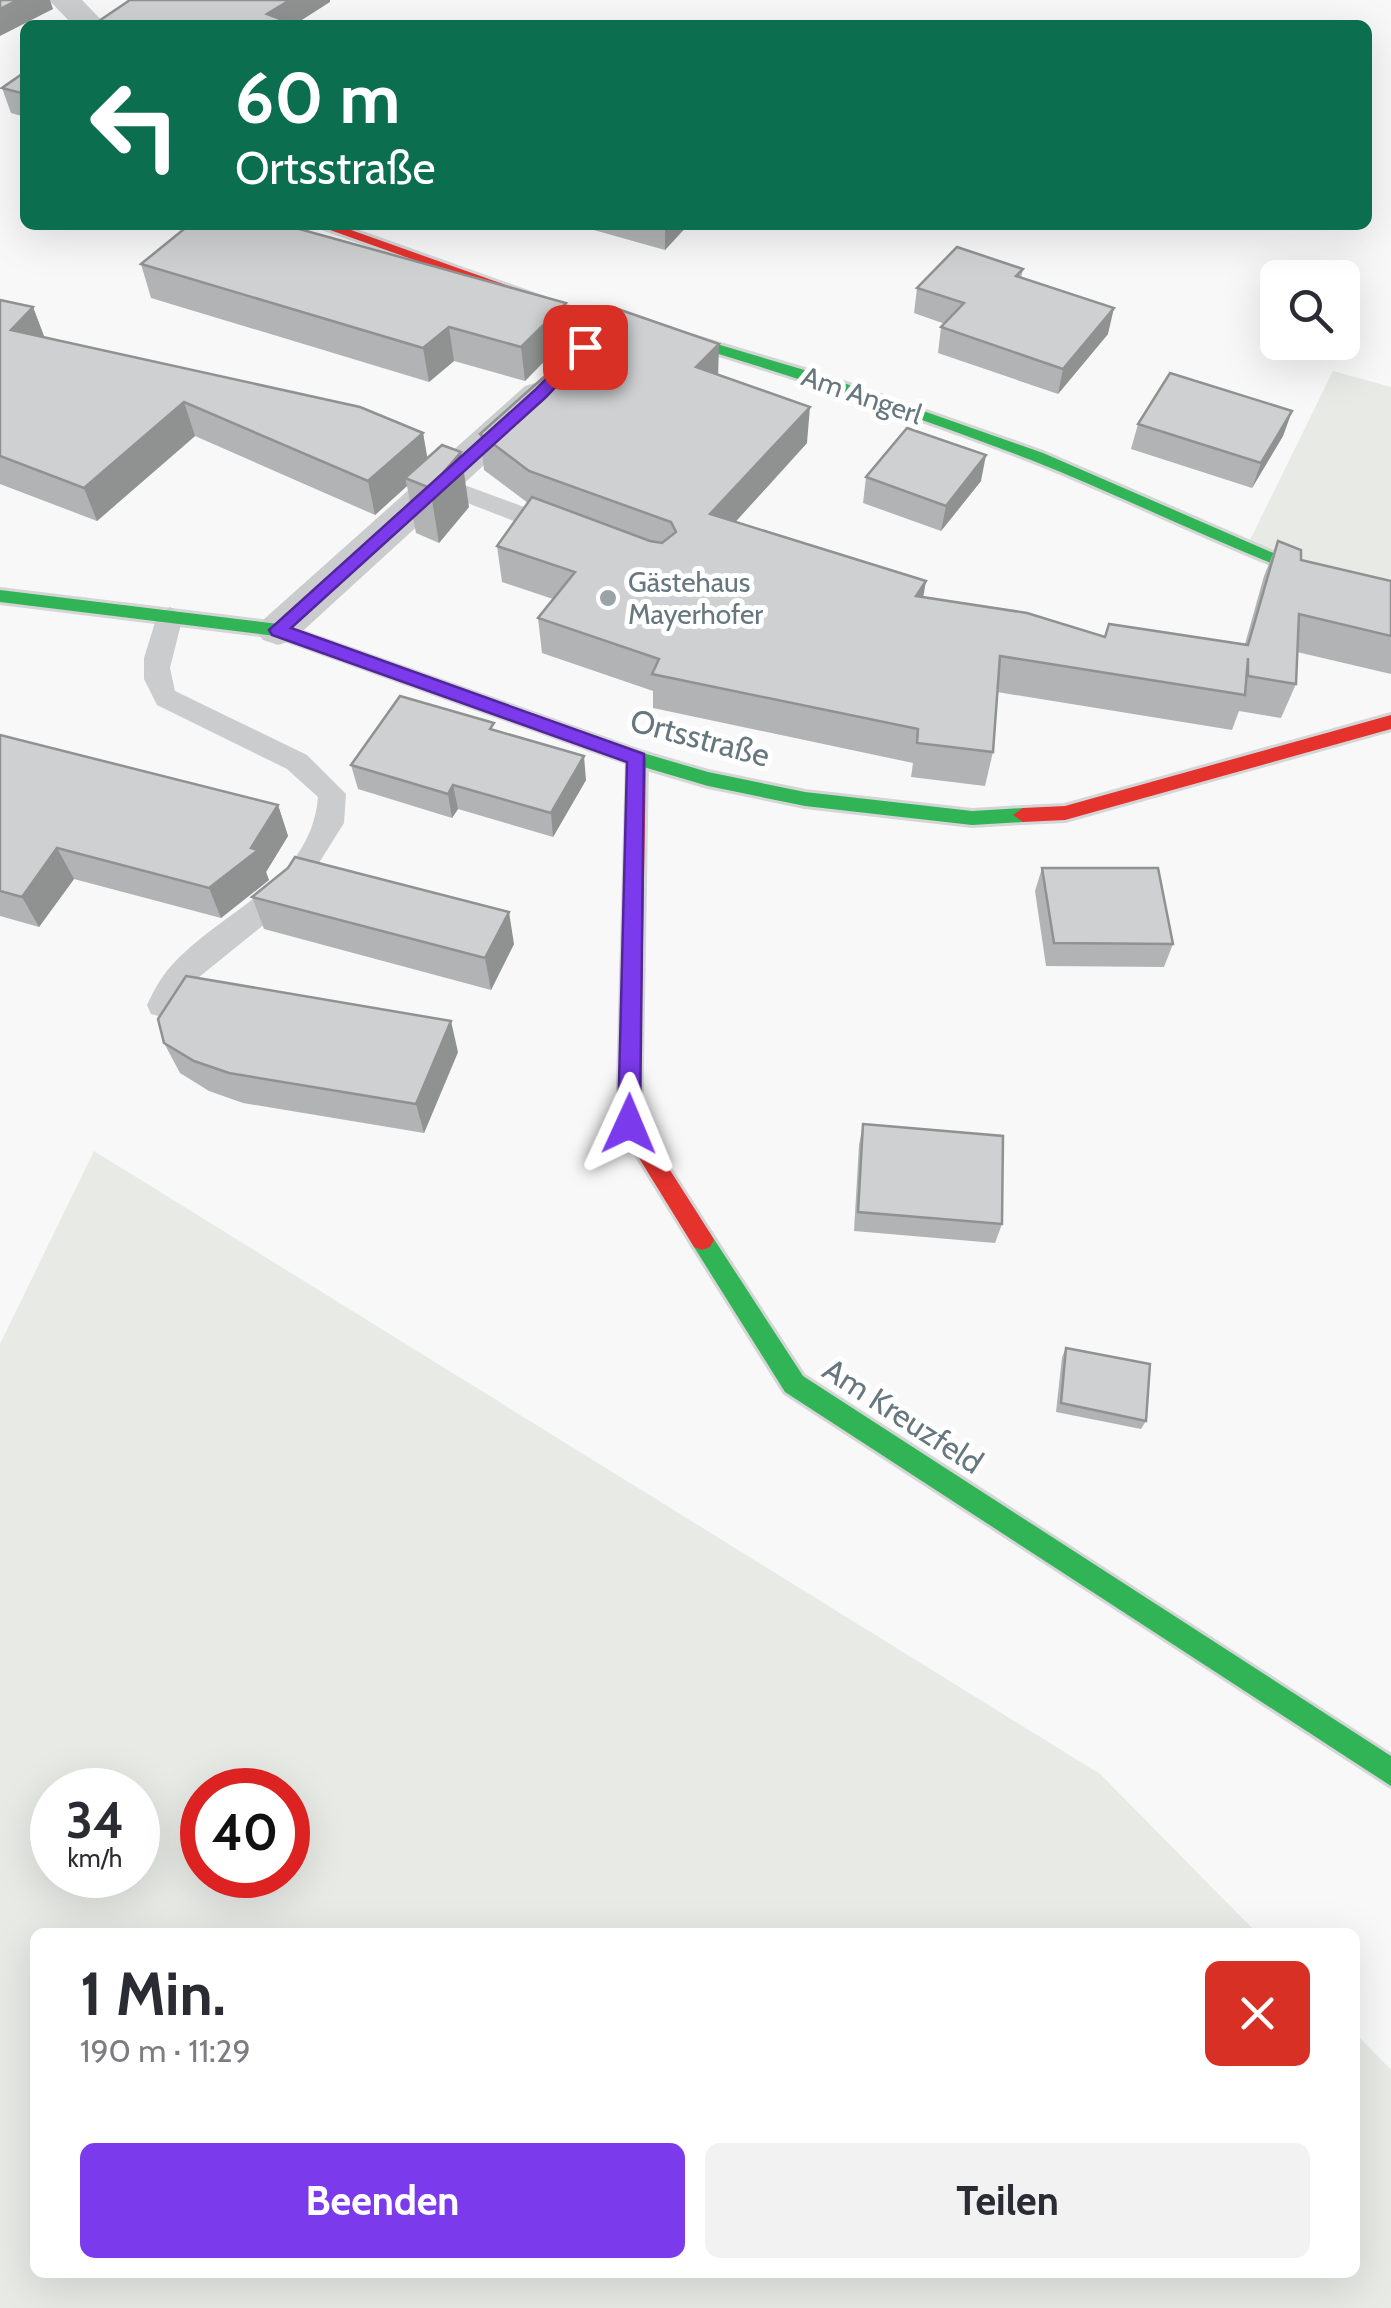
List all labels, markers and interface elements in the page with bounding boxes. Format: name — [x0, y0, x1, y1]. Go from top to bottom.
text: 60 m — [235, 55, 400, 141]
icon: left — [70, 60, 200, 190]
text: Ortsstraße — [235, 141, 435, 195]
map controls — [1260, 260, 1360, 360]
button: search — [1260, 260, 1360, 360]
pin — [543, 305, 628, 390]
icon: arrive — [558, 320, 613, 375]
street label: Am Angerl — [797, 359, 927, 432]
place label: Gästehaus Mayerhofer — [628, 565, 763, 631]
marker: Gästehaus Mayerhofer — [597, 587, 619, 609]
street label: Ortsstraße — [626, 700, 774, 775]
position arrow — [577, 1072, 681, 1176]
street label: Am Kreuzfeld — [816, 1349, 991, 1482]
speed limit sign: 40 — [180, 1768, 310, 1898]
text: 34 — [66, 1790, 124, 1851]
text: km/h — [68, 1843, 122, 1873]
text: 1 Min. — [80, 1957, 226, 2030]
button: close — [1205, 1961, 1310, 2066]
text: 190 m · 11:29 — [80, 2031, 251, 2070]
button: Beenden — [80, 2143, 685, 2258]
button: Teilen — [705, 2143, 1310, 2258]

